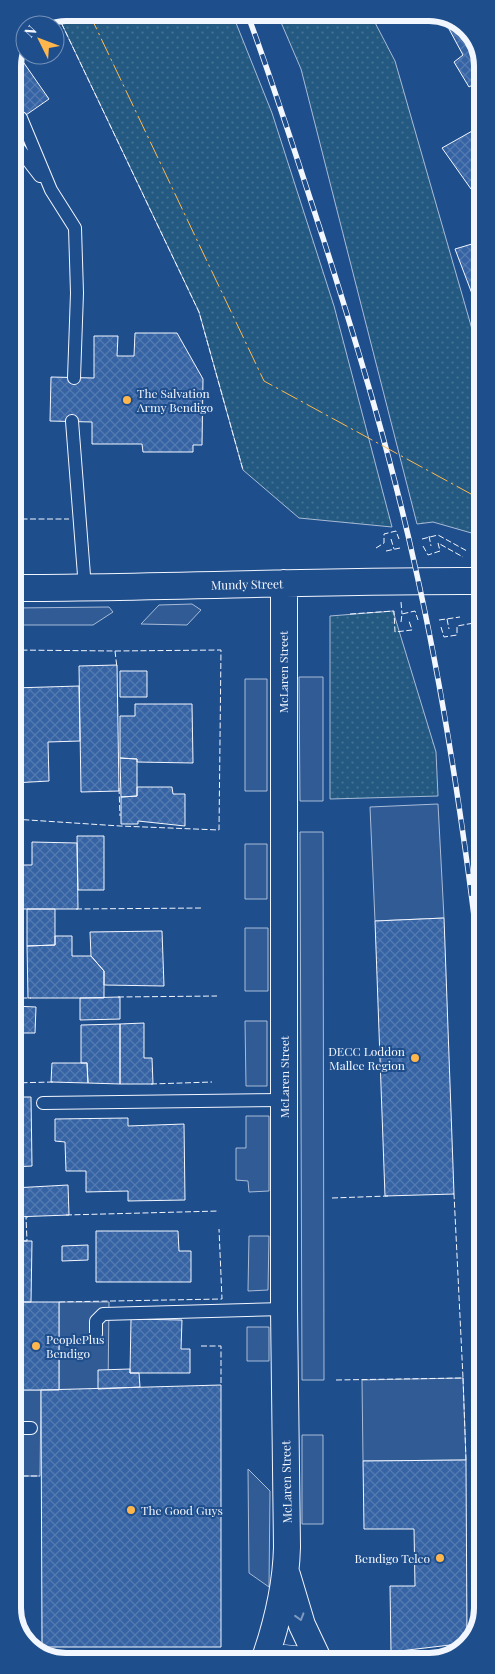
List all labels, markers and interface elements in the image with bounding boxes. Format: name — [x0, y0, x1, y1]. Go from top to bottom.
north arrow — [15, 15, 65, 65]
text: N — [20, 21, 40, 41]
place label: The Salvation Army Bendigo — [136, 385, 214, 415]
marker: The Salvation Army Bendigo — [121, 394, 133, 406]
street label: Mundy Street — [211, 575, 284, 593]
street label: McLaren Street — [275, 630, 291, 713]
street label: McLaren Street — [276, 1035, 292, 1118]
place label: DECC Loddon Mallee Region — [328, 1043, 405, 1073]
marker: DECC Loddon Mallee Region — [409, 1052, 421, 1064]
place label: PeoplePlus Bendigo — [46, 1331, 105, 1361]
marker: PeoplePlus Bendigo — [30, 1340, 42, 1352]
street label: McLaren Street — [277, 1440, 295, 1523]
place label: The Good Guys — [141, 1502, 223, 1518]
marker: The Good Guys — [125, 1504, 137, 1516]
place label: Bendigo Telco — [355, 1550, 430, 1566]
marker: Bendigo Telco — [434, 1552, 446, 1564]
one-way arrow — [294, 1613, 304, 1621]

